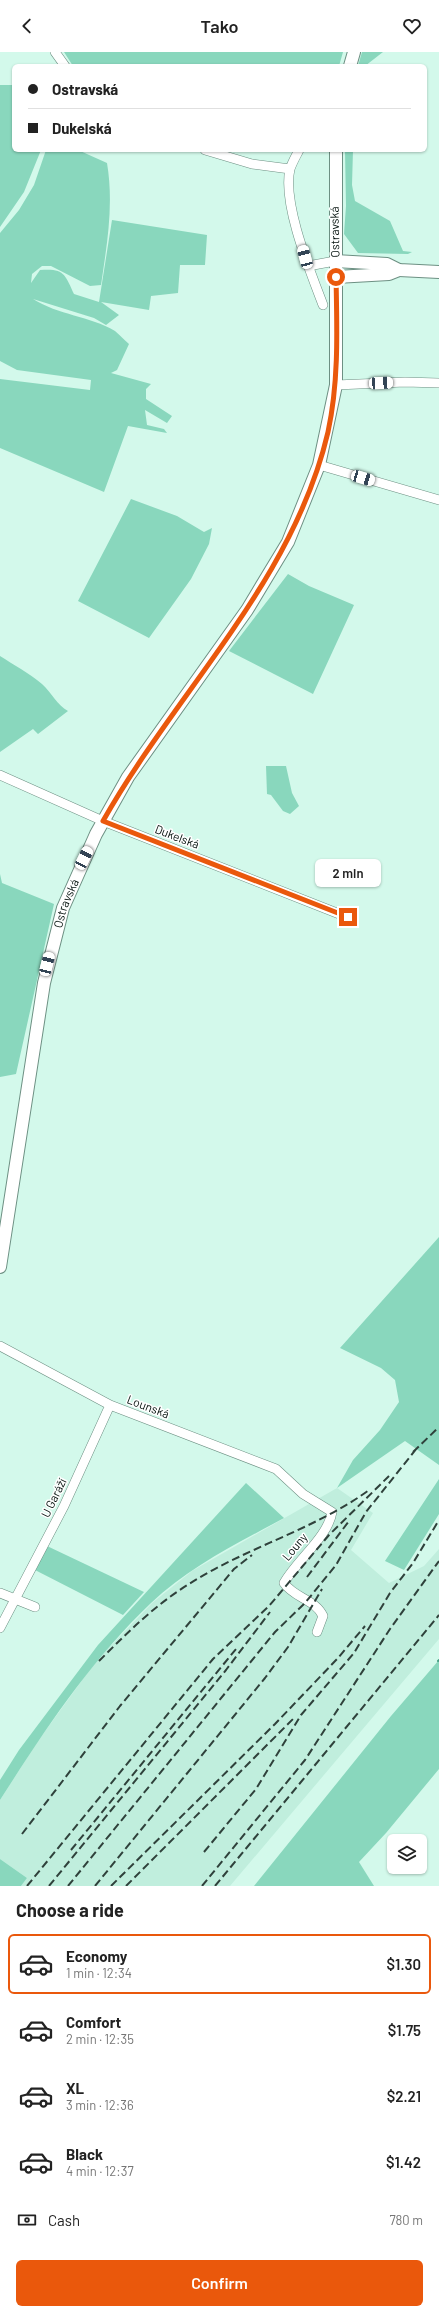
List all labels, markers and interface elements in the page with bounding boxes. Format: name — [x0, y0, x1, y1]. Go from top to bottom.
icon: back — [16, 15, 38, 37]
text: Tako — [200, 15, 239, 37]
icon: heart — [401, 15, 423, 37]
text: Ostravská — [52, 80, 118, 98]
text: Dukelská — [52, 119, 112, 137]
street label: Ostravská — [327, 206, 341, 258]
car — [296, 244, 314, 270]
route start — [327, 268, 345, 286]
car — [369, 376, 393, 390]
car — [350, 469, 376, 487]
street label: Dukelská — [153, 821, 202, 851]
car — [73, 845, 95, 871]
callout: 2 min — [315, 859, 381, 887]
text: 2 min — [333, 865, 363, 881]
street label: Ostravská — [50, 877, 81, 929]
route end — [339, 908, 357, 926]
car — [38, 951, 56, 977]
street label: Lounská — [125, 1392, 171, 1420]
street label: U Garáží — [38, 1475, 69, 1519]
street label: Louny — [279, 1529, 310, 1563]
map controls — [387, 1834, 427, 1874]
button: layers — [387, 1834, 427, 1874]
text: Choose a ride — [16, 1899, 124, 1921]
icon: car — [18, 1946, 54, 1982]
text: Economy — [66, 1947, 127, 1965]
text: $1.30 — [387, 1955, 421, 1973]
text: 1 min · 12:34 — [66, 1965, 132, 1981]
icon: car — [18, 2012, 54, 2048]
text: Comfort — [66, 2013, 121, 2031]
text: $1.75 — [388, 2021, 421, 2039]
text: 2 min · 12:35 — [66, 2031, 134, 2047]
icon: car — [18, 2078, 54, 2114]
text: XL — [66, 2079, 84, 2097]
text: $2.21 — [387, 2087, 421, 2105]
text: 3 min · 12:36 — [66, 2097, 134, 2113]
icon: car — [18, 2144, 54, 2180]
text: Black — [66, 2145, 103, 2163]
text: $1.42 — [386, 2153, 421, 2171]
text: 4 min · 12:37 — [66, 2163, 134, 2179]
icon: cash — [16, 2209, 38, 2231]
text: Cash — [48, 2211, 80, 2229]
text: 780 m — [389, 2212, 423, 2228]
button: Confirm — [16, 2260, 423, 2306]

